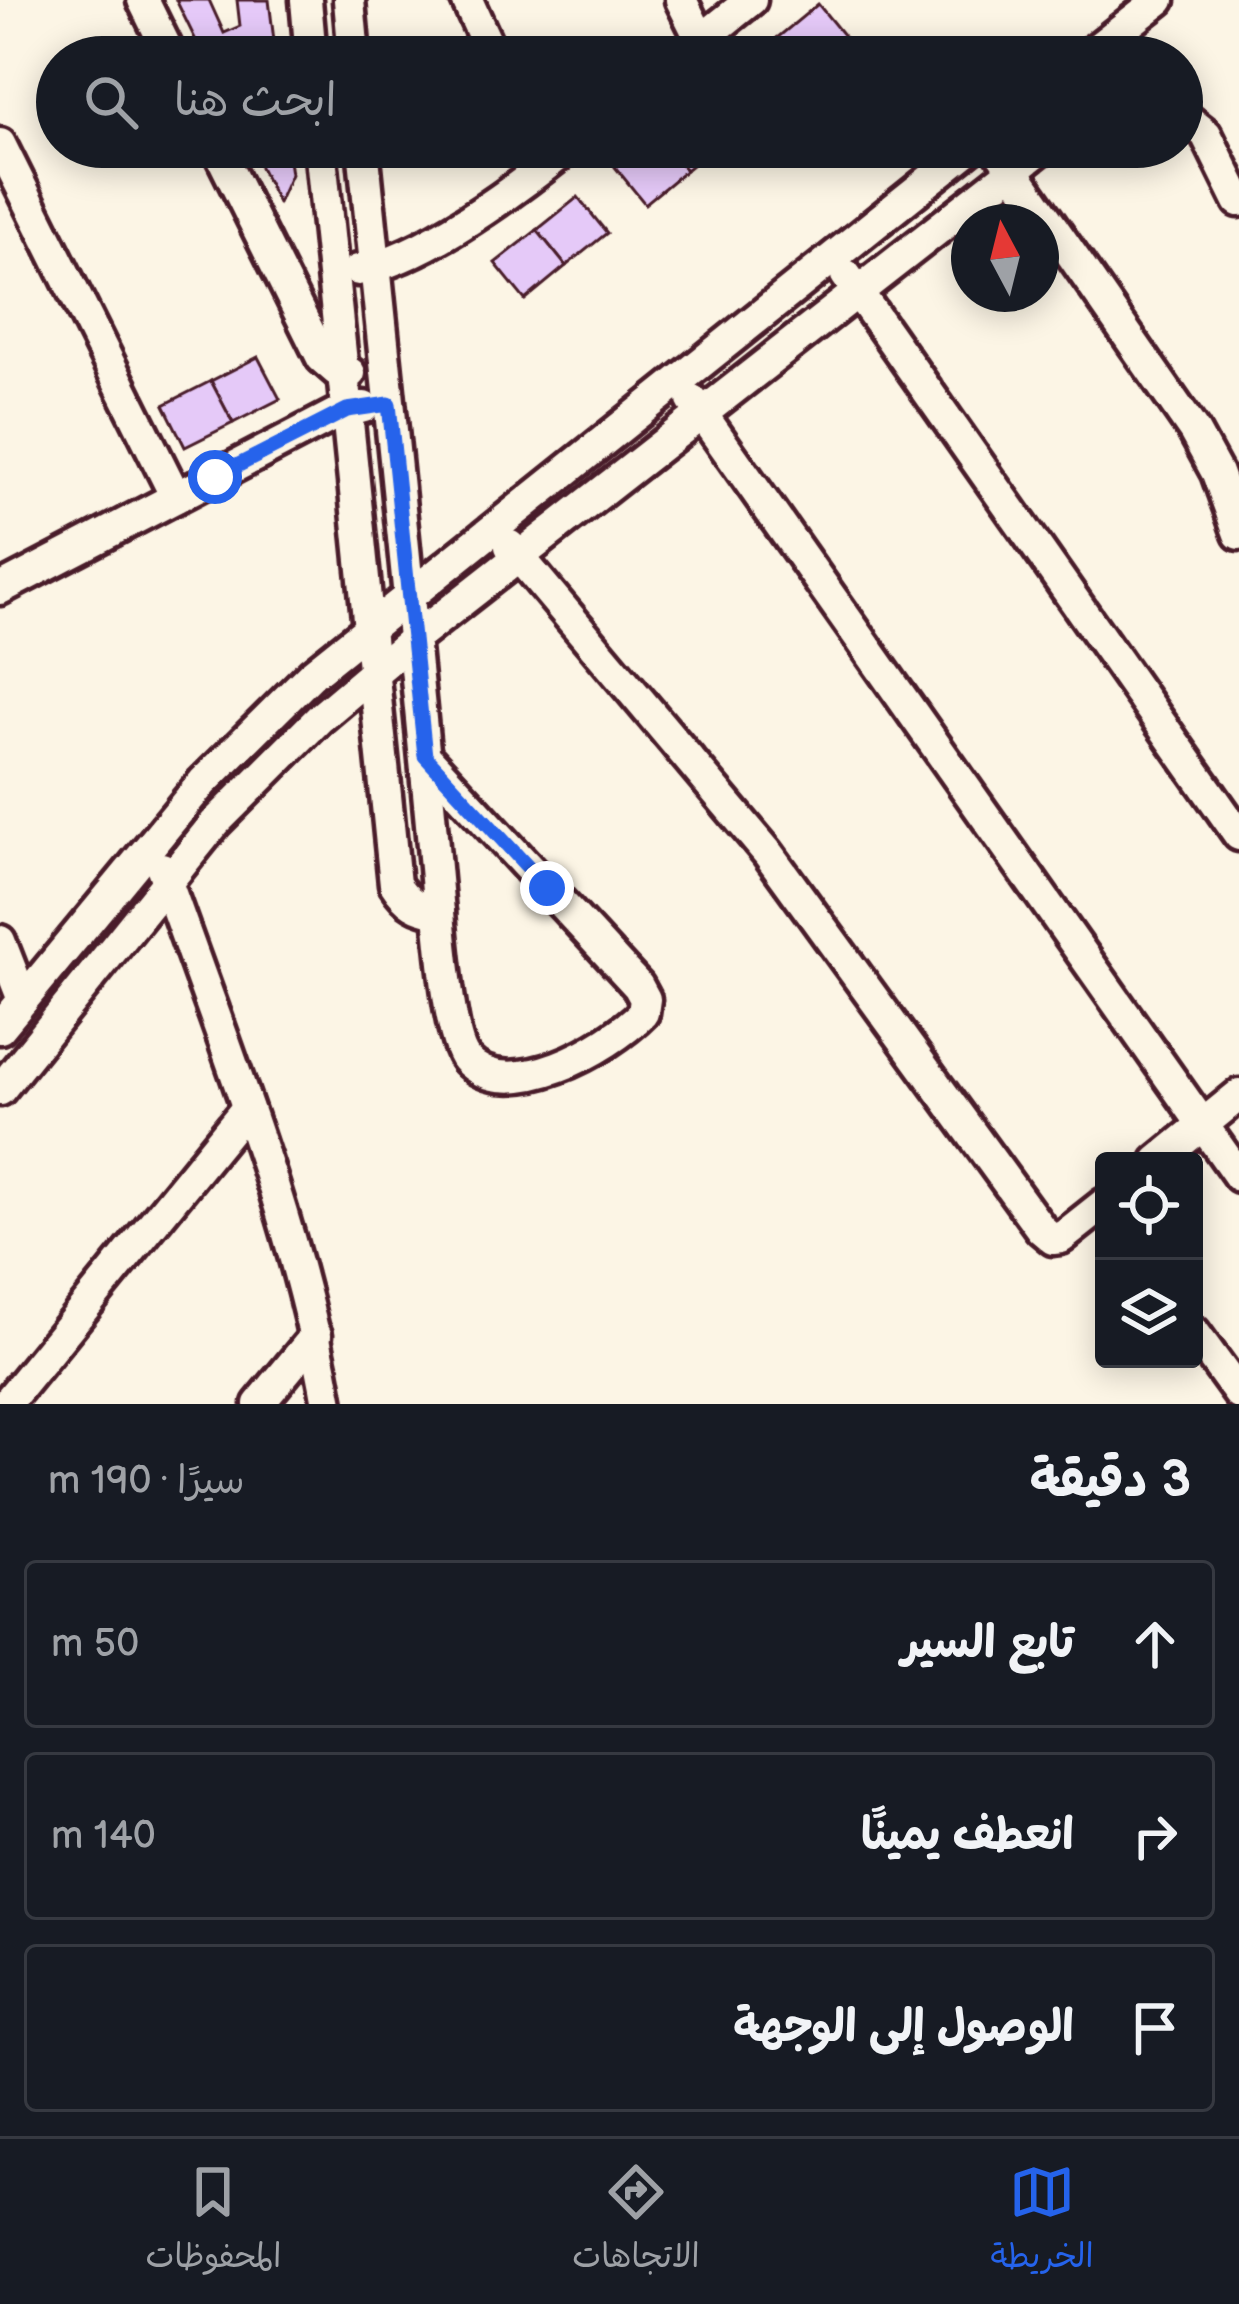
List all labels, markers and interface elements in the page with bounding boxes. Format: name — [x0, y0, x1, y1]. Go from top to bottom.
search box — [36, 36, 1203, 168]
icon: search — [78, 69, 144, 135]
text: ابحث هنا — [174, 74, 337, 129]
north arrow — [951, 204, 1059, 312]
route start — [188, 450, 242, 504]
route end — [520, 861, 574, 915]
map controls — [1095, 1152, 1203, 1368]
button: locate — [1095, 1152, 1203, 1260]
button: layers — [1095, 1260, 1203, 1368]
text: 3 دقيقة — [1030, 1450, 1191, 1511]
text: سيرًا · 190 m — [48, 1458, 245, 1505]
icon: ahead — [1122, 1611, 1188, 1677]
text: تابع السير — [901, 1616, 1074, 1671]
text: 50 m — [51, 1621, 139, 1668]
icon: right — [1122, 1803, 1188, 1869]
text: انعطف يمينًا — [861, 1808, 1074, 1863]
text: 140 m — [51, 1813, 156, 1860]
icon: arrive — [1122, 1995, 1188, 2061]
text: الوصول إلى الوجهة — [733, 2000, 1074, 2055]
tab: المحفوظات — [145, 2159, 281, 2285]
tab: الاتجاهات — [572, 2159, 700, 2285]
tab: الخريطة — [991, 2159, 1094, 2285]

